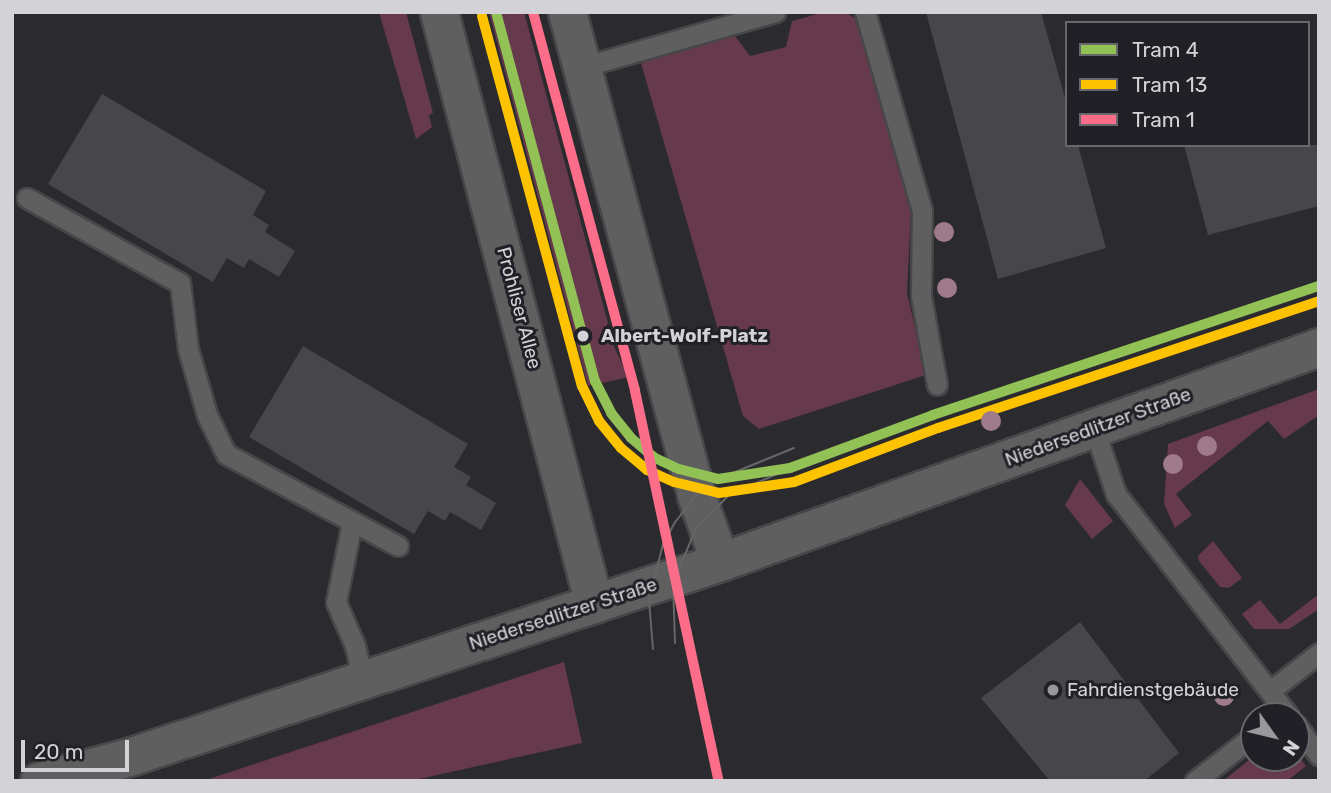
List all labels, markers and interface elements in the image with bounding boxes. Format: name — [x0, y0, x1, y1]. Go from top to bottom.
legend — [1065, 21, 1310, 147]
text: Tram 4 — [1132, 37, 1199, 62]
text: Tram 13 — [1132, 72, 1207, 97]
text: Tram 1 — [1132, 107, 1195, 132]
street label: Prohliser Allee — [492, 244, 546, 372]
marker: Albert-Wolf-Platz — [571, 324, 595, 348]
place label: Albert-Wolf-Platz — [601, 325, 768, 347]
street label: Niedersedlitzer Straße — [1002, 383, 1194, 471]
street label: Niedersedlitzer Straße — [466, 573, 660, 655]
place label: Fahrdienstgebäude — [1067, 679, 1239, 701]
marker: Fahrdienstgebäude — [1045, 682, 1061, 698]
north arrow — [1240, 702, 1310, 772]
scale bar — [24, 726, 133, 770]
text: N — [1278, 736, 1305, 760]
text: 20 m — [34, 739, 83, 764]

